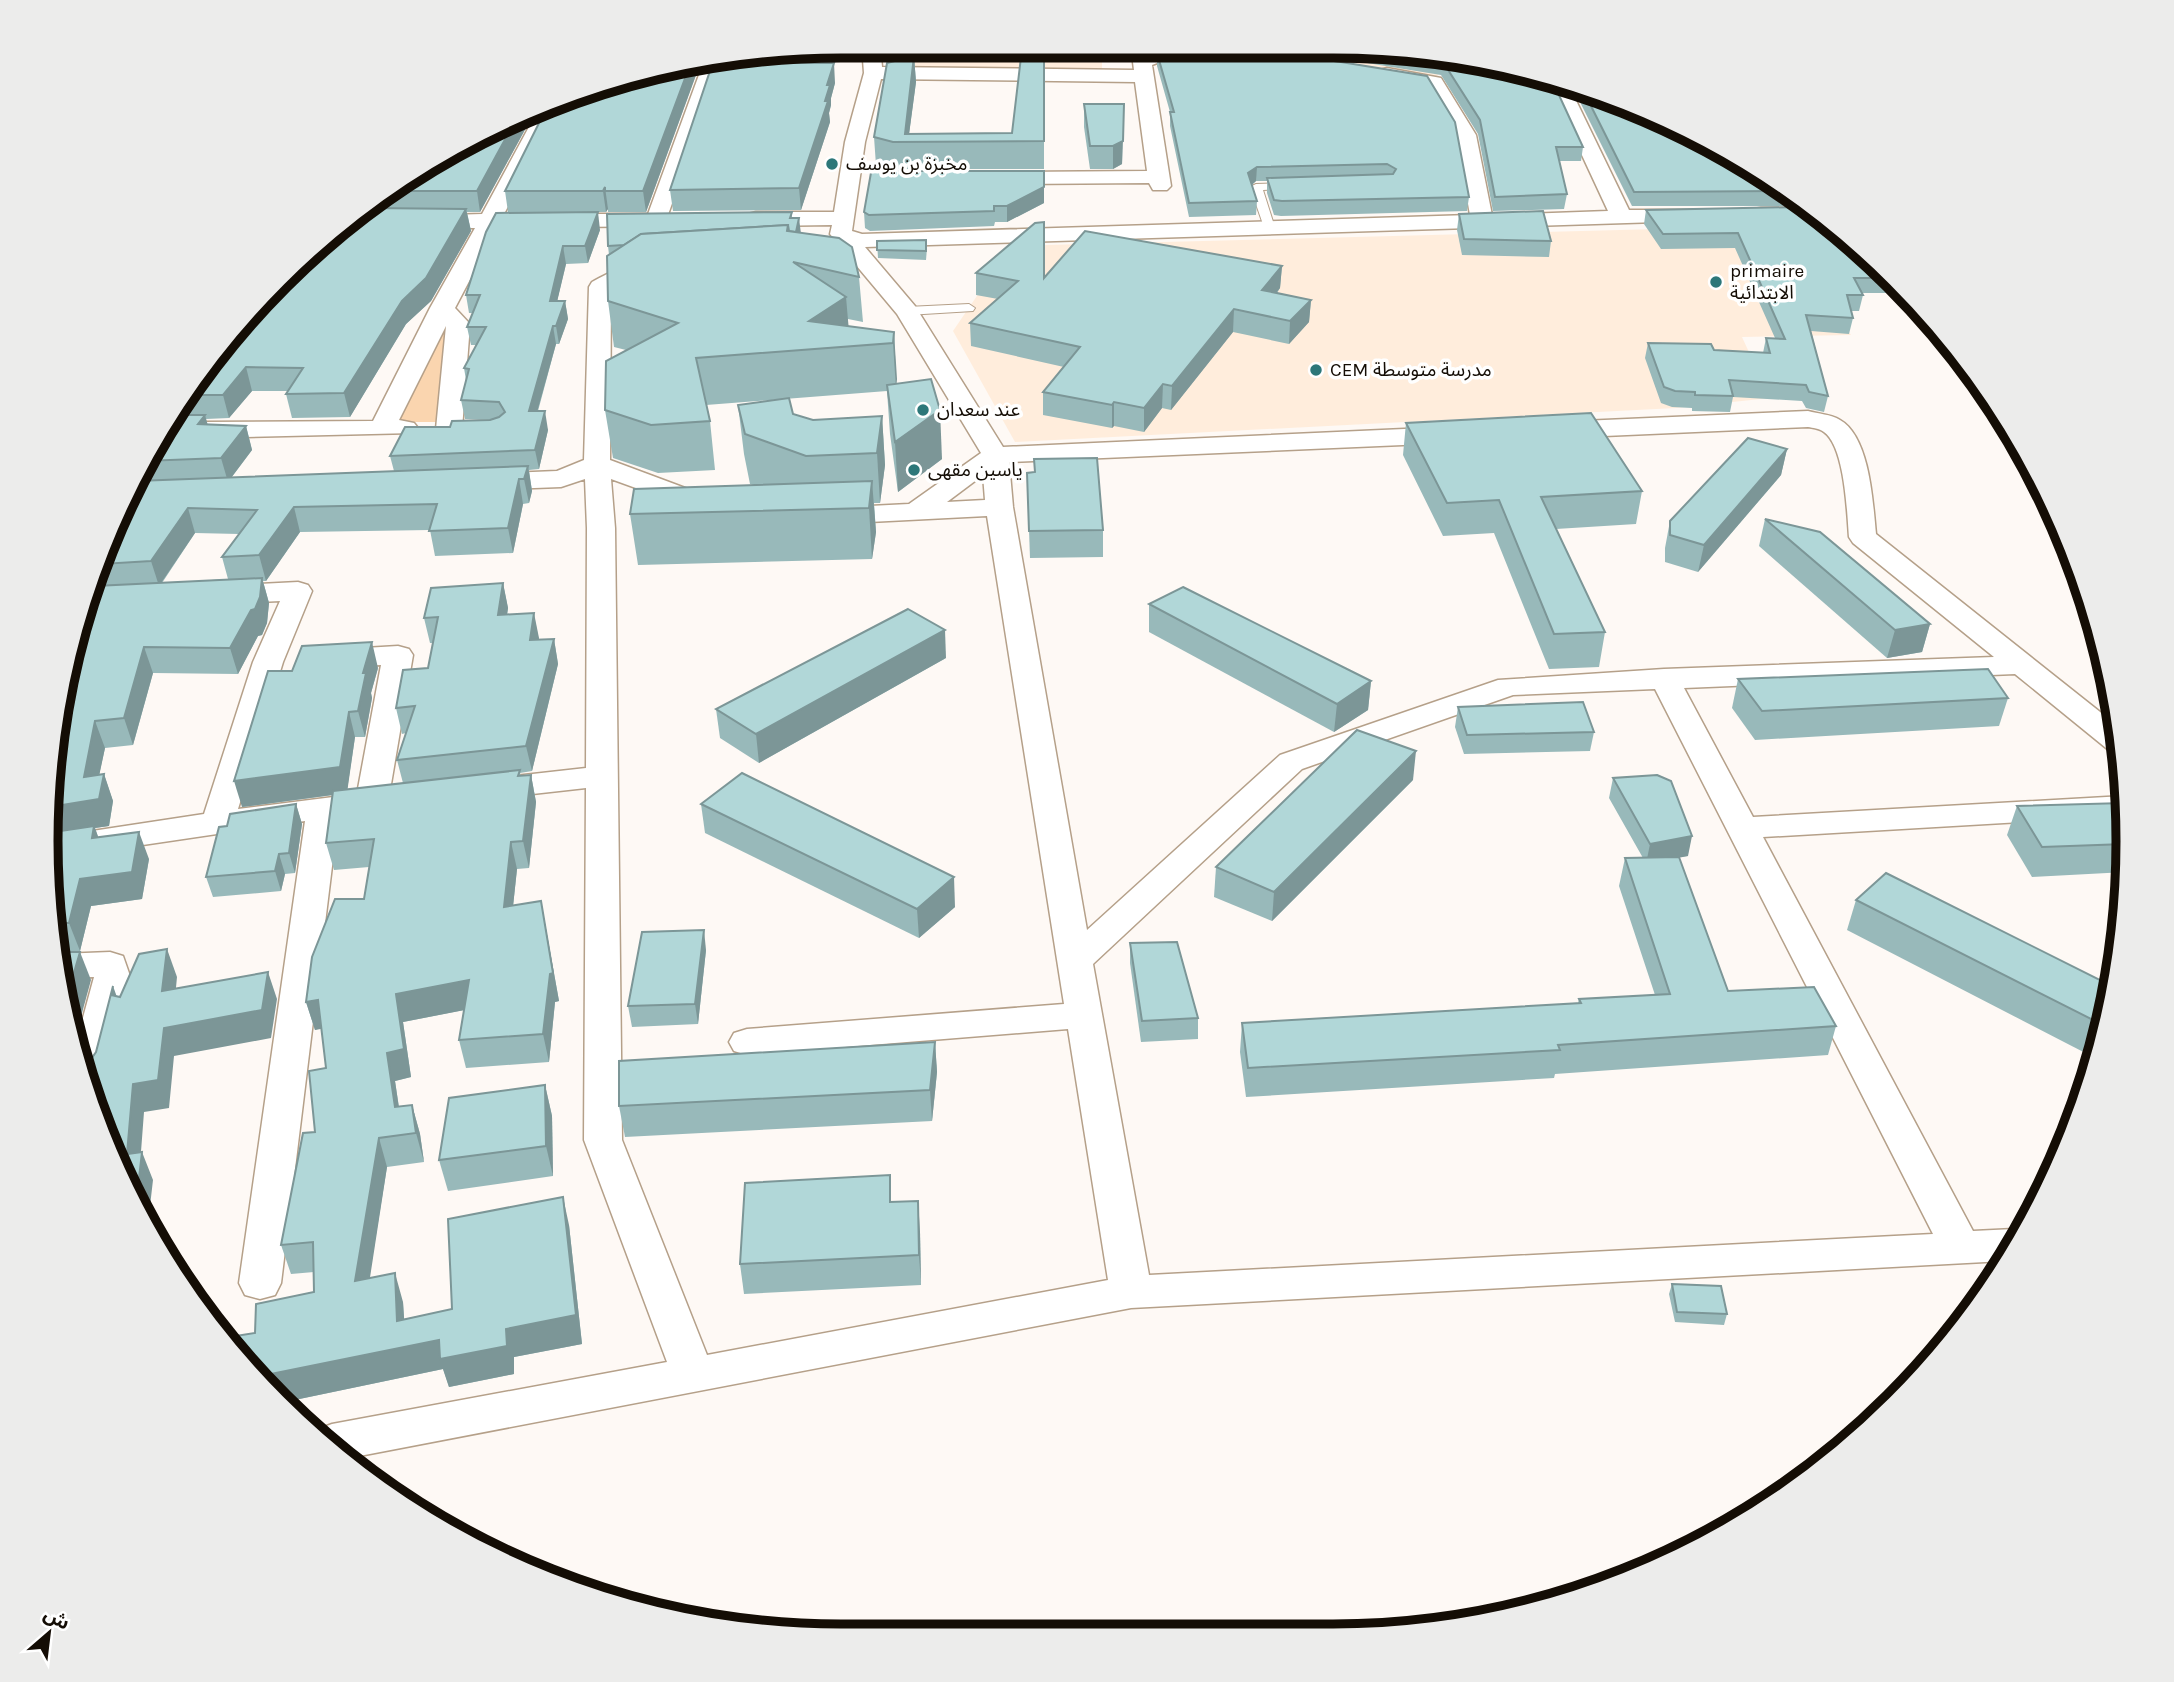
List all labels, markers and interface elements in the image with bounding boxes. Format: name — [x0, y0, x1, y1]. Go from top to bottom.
place label: مخبزة بن یوسف — [846, 153, 967, 175]
marker: مخبزة بن یوسف — [824, 156, 840, 172]
place label: primaire الابتدائية — [1730, 260, 1804, 304]
marker: primaire الابتدائية — [1708, 274, 1724, 290]
place label: CEM مدرسة متوسطة — [1330, 359, 1492, 381]
marker: CEM مدرسة متوسطة — [1308, 362, 1324, 378]
place label: عند سعدان — [937, 399, 1020, 421]
marker: عند سعدان — [915, 402, 931, 418]
place label: ياسين مقهى — [928, 459, 1023, 481]
marker: ياسين مقهى — [906, 462, 922, 478]
north arrow — [14, 1598, 84, 1668]
text: ش — [40, 1603, 73, 1635]

